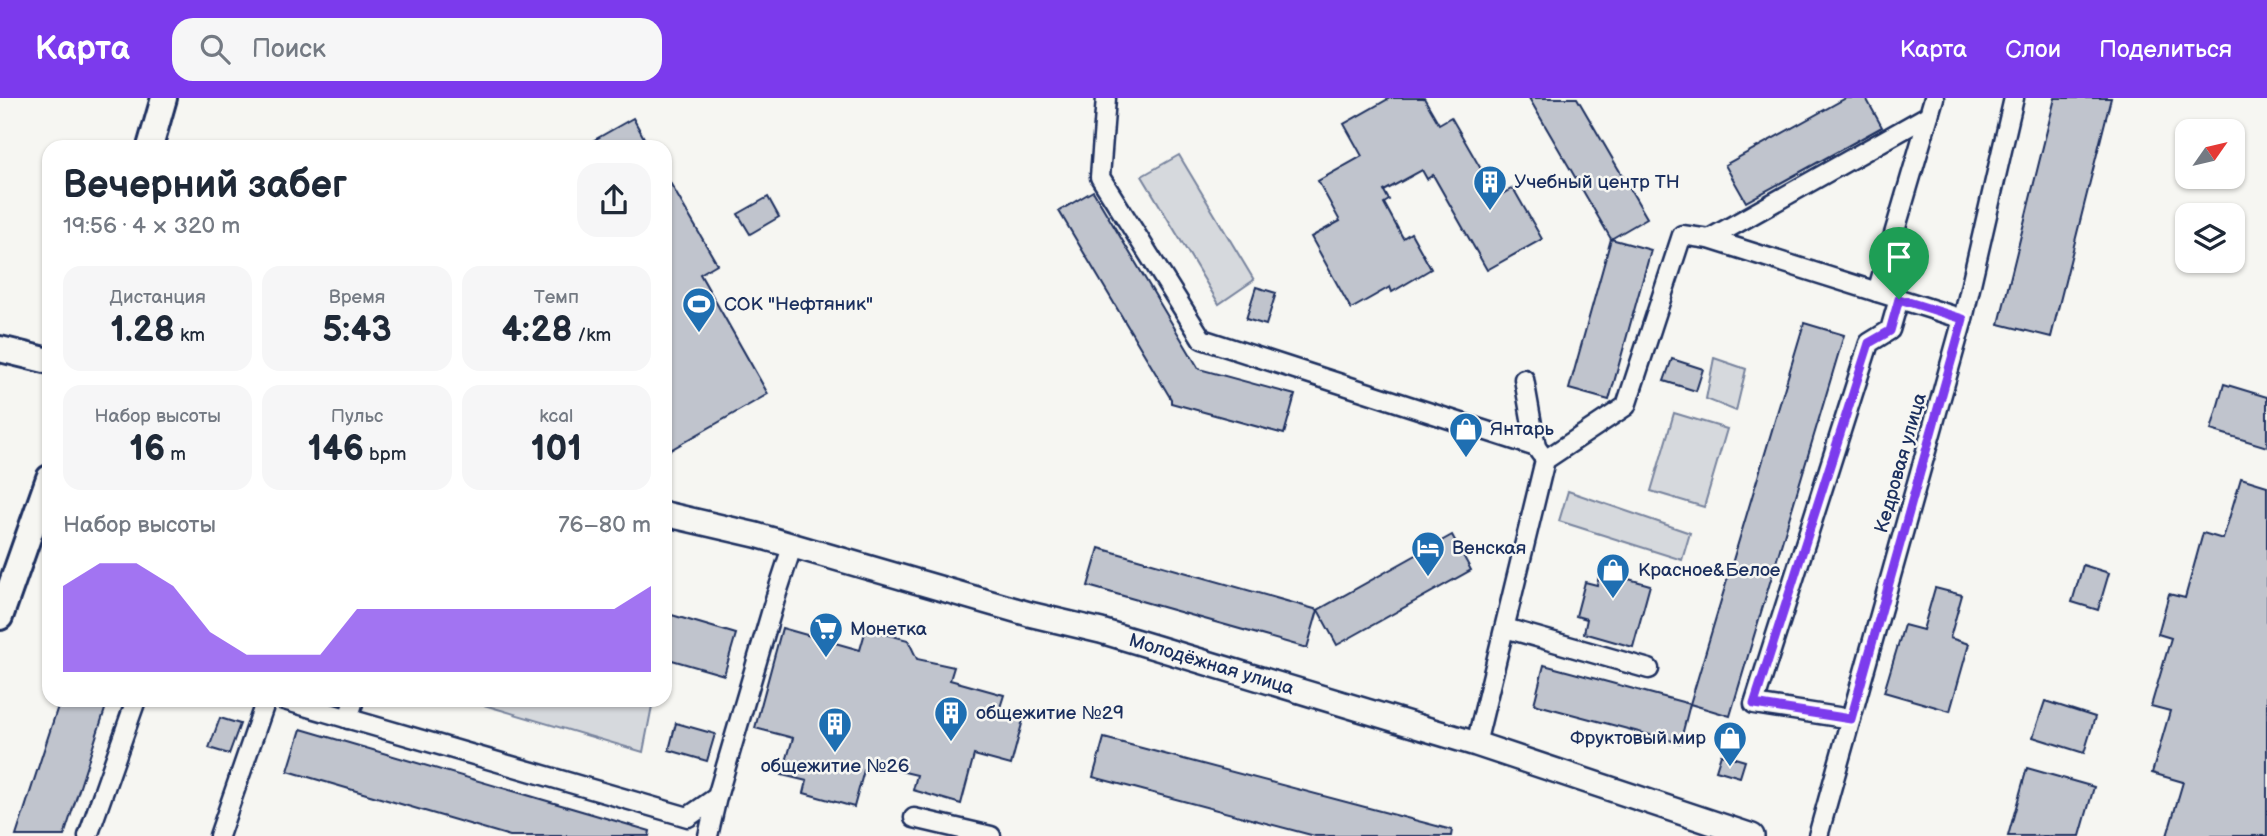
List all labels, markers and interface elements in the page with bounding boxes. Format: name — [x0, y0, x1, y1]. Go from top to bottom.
search box — [172, 18, 662, 81]
text: Карта — [35, 29, 130, 69]
icon: search — [196, 30, 234, 68]
text: Поиск — [252, 34, 326, 65]
text: Карта — [1900, 35, 1967, 64]
text: Слои — [2005, 35, 2061, 64]
text: Поделиться — [2099, 35, 2232, 64]
north arrow — [2175, 119, 2245, 189]
map controls — [2175, 119, 2245, 273]
text: Вечерний забег — [63, 163, 347, 208]
button: share — [577, 163, 651, 237]
building icon: Учебный центр ТН — [1471, 163, 1509, 212]
place label: Учебный центр ТН — [1514, 171, 1680, 194]
button: layers — [2175, 203, 2245, 273]
text: 19:56 · 4 × 320 m — [63, 212, 240, 240]
pin — [1869, 227, 1929, 299]
icon: arrive — [1880, 238, 1918, 276]
sports icon: СОК "Нефтяник" — [680, 285, 718, 334]
text: Дистанция — [110, 286, 206, 309]
text: Время — [329, 286, 385, 309]
text: Темп — [534, 286, 579, 309]
place label: СОК "Нефтяник" — [724, 293, 873, 316]
text: 1.28 — [110, 309, 175, 352]
text: 5:43 — [322, 309, 392, 352]
text: 4:28 — [501, 309, 572, 352]
text: km — [175, 324, 205, 347]
text: /km — [572, 324, 611, 347]
street label: Кедровая улица — [1870, 390, 1932, 536]
text: Набор высоты — [94, 405, 221, 428]
text: Пульс — [331, 405, 383, 428]
text: kcal — [539, 405, 573, 428]
shop icon: Янтарь — [1447, 410, 1485, 459]
place label: Янтарь — [1490, 418, 1554, 441]
text: 16 — [129, 428, 165, 471]
text: 146 — [307, 428, 364, 471]
text: 101 — [531, 428, 582, 471]
text: m — [165, 443, 186, 466]
text: bpm — [364, 443, 407, 466]
text: Набор высоты — [63, 511, 216, 539]
text: 76–80 m — [558, 511, 651, 539]
hotel icon: Венская — [1409, 529, 1447, 578]
place label: Венская — [1452, 537, 1526, 560]
shop icon: Красное&Белое — [1594, 551, 1632, 600]
place label: Красное&Белое — [1638, 559, 1781, 582]
supermarket icon: Монетка — [807, 610, 845, 659]
place label: Монетка — [850, 618, 927, 641]
street label: Молодёжная улица — [1126, 629, 1297, 700]
building icon: общежитие №29 — [932, 694, 970, 743]
place label: общежитие №29 — [976, 702, 1124, 725]
building icon: общежитие №26 — [816, 705, 854, 754]
shop icon: Фруктовый мир — [1711, 719, 1749, 768]
place label: Фруктовый мир — [1570, 727, 1706, 750]
place label: общежитие №26 — [761, 755, 909, 778]

